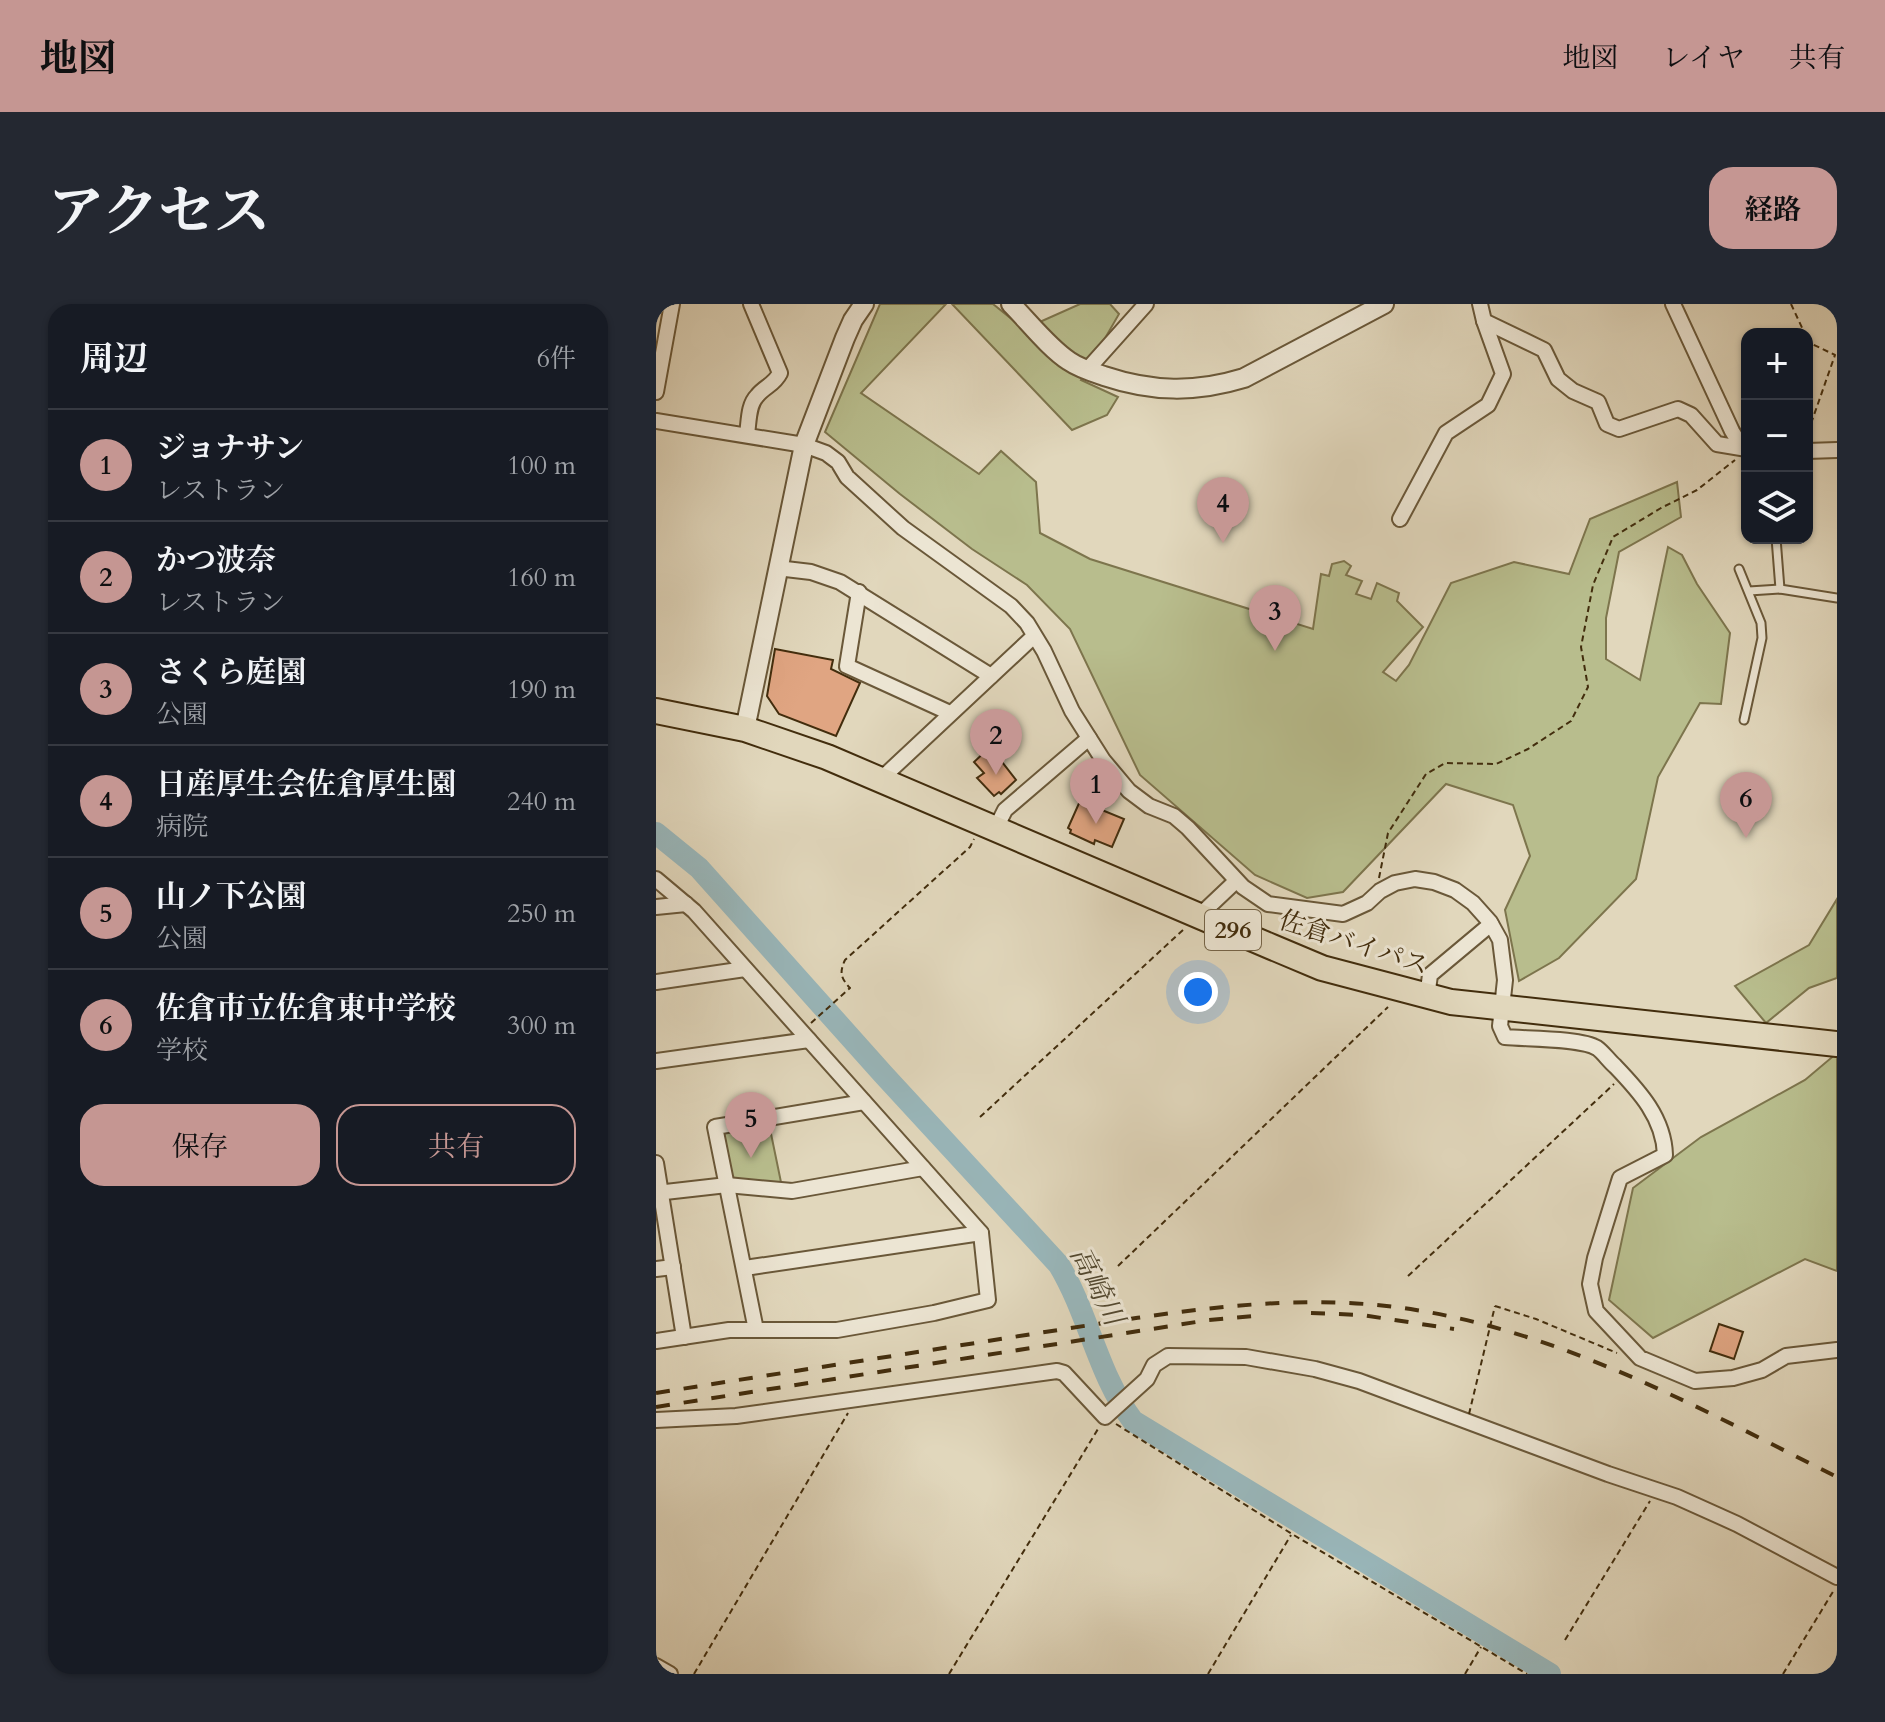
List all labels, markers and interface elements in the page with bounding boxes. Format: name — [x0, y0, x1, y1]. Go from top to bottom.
text: 地図 — [40, 33, 116, 85]
text: 地図 — [1562, 39, 1618, 77]
text: レイヤ — [1662, 39, 1745, 77]
text: 共有 — [1789, 39, 1845, 77]
button: 経路 — [1709, 167, 1837, 249]
text: アクセス — [48, 175, 270, 250]
map controls — [1741, 328, 1813, 544]
button: + — [1741, 328, 1813, 400]
text: 周辺 — [80, 336, 148, 382]
text: 6件 — [537, 341, 576, 376]
button: − — [1741, 400, 1813, 472]
text: ジョナサン — [156, 428, 304, 469]
text: 1 — [99, 448, 113, 483]
text: 100 m — [507, 448, 576, 483]
button: layers — [1741, 472, 1813, 544]
text: レストラン — [156, 473, 285, 508]
pin: 4 — [1197, 477, 1249, 543]
text: かつ波奈 — [156, 540, 276, 581]
text: 2 — [99, 560, 113, 595]
text: 160 m — [507, 560, 576, 595]
text: レストラン — [156, 585, 285, 620]
pin: 3 — [1249, 585, 1301, 651]
text: さくら庭園 — [156, 652, 306, 693]
text: 3 — [99, 672, 113, 707]
text: 190 m — [507, 672, 576, 707]
text: 公園 — [156, 697, 208, 732]
pin: 2 — [970, 709, 1022, 775]
pin: 1 — [1070, 758, 1122, 824]
text: 日産厚生会佐倉厚生園 — [156, 764, 456, 805]
pin: 6 — [1720, 772, 1772, 838]
text: 4 — [99, 784, 113, 819]
text: 240 m — [507, 784, 576, 819]
text: 病院 — [156, 809, 208, 844]
text: 山ノ下公園 — [156, 876, 306, 917]
text: 5 — [99, 896, 113, 931]
text: 250 m — [507, 896, 576, 931]
street label: 佐倉バイパス — [1275, 902, 1433, 984]
road number: 296 — [1205, 910, 1261, 950]
text: 公園 — [156, 921, 208, 956]
your location — [1178, 972, 1218, 1012]
text: 佐倉市立佐倉東中学校 — [156, 988, 456, 1029]
text: 6 — [99, 1008, 113, 1043]
text: 300 m — [507, 1008, 576, 1043]
text: 学校 — [156, 1033, 208, 1068]
pin: 5 — [725, 1092, 777, 1158]
button: 保存 — [80, 1104, 320, 1186]
button: 共有 — [336, 1104, 576, 1186]
water label: 高崎川 — [1061, 1240, 1134, 1335]

